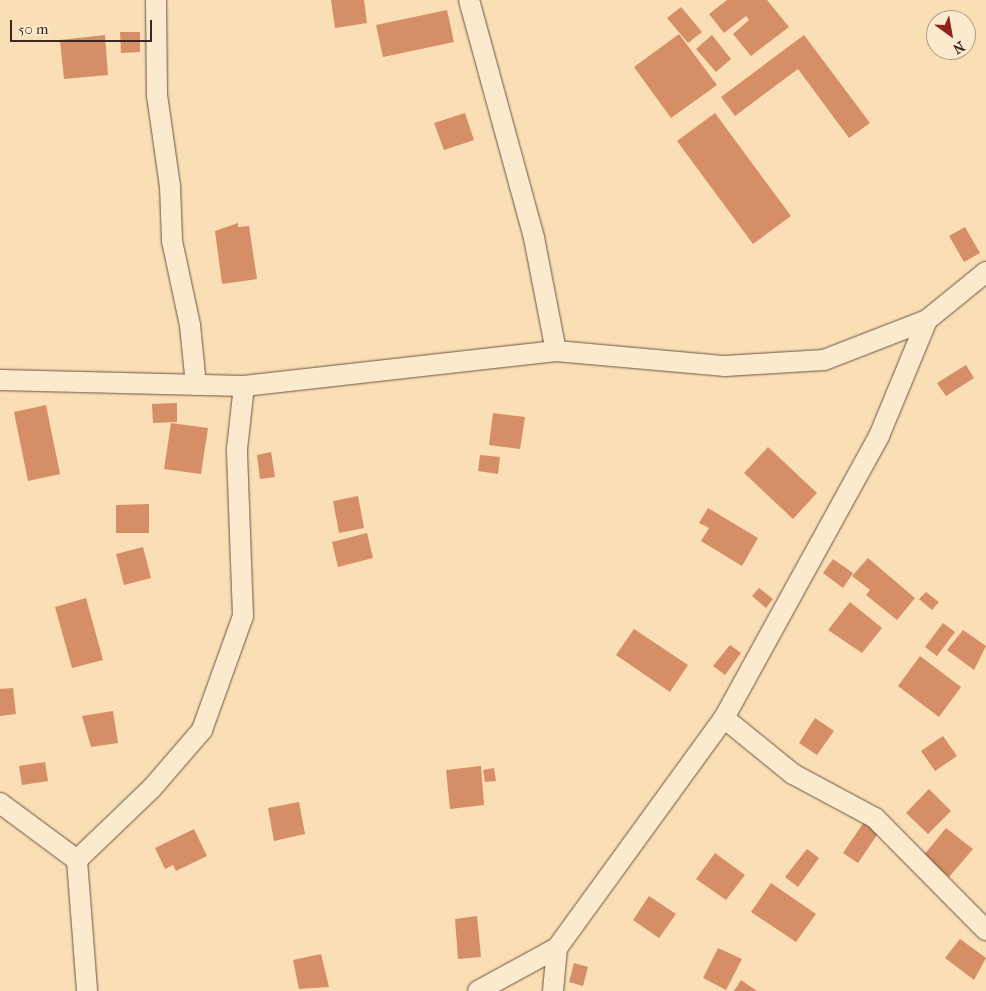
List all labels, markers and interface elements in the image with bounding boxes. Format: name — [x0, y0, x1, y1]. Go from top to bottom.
scale bar — [12, 10, 155, 42]
north arrow — [926, 10, 976, 60]
text: 50 m — [18, 20, 48, 38]
text: N — [950, 37, 968, 57]

